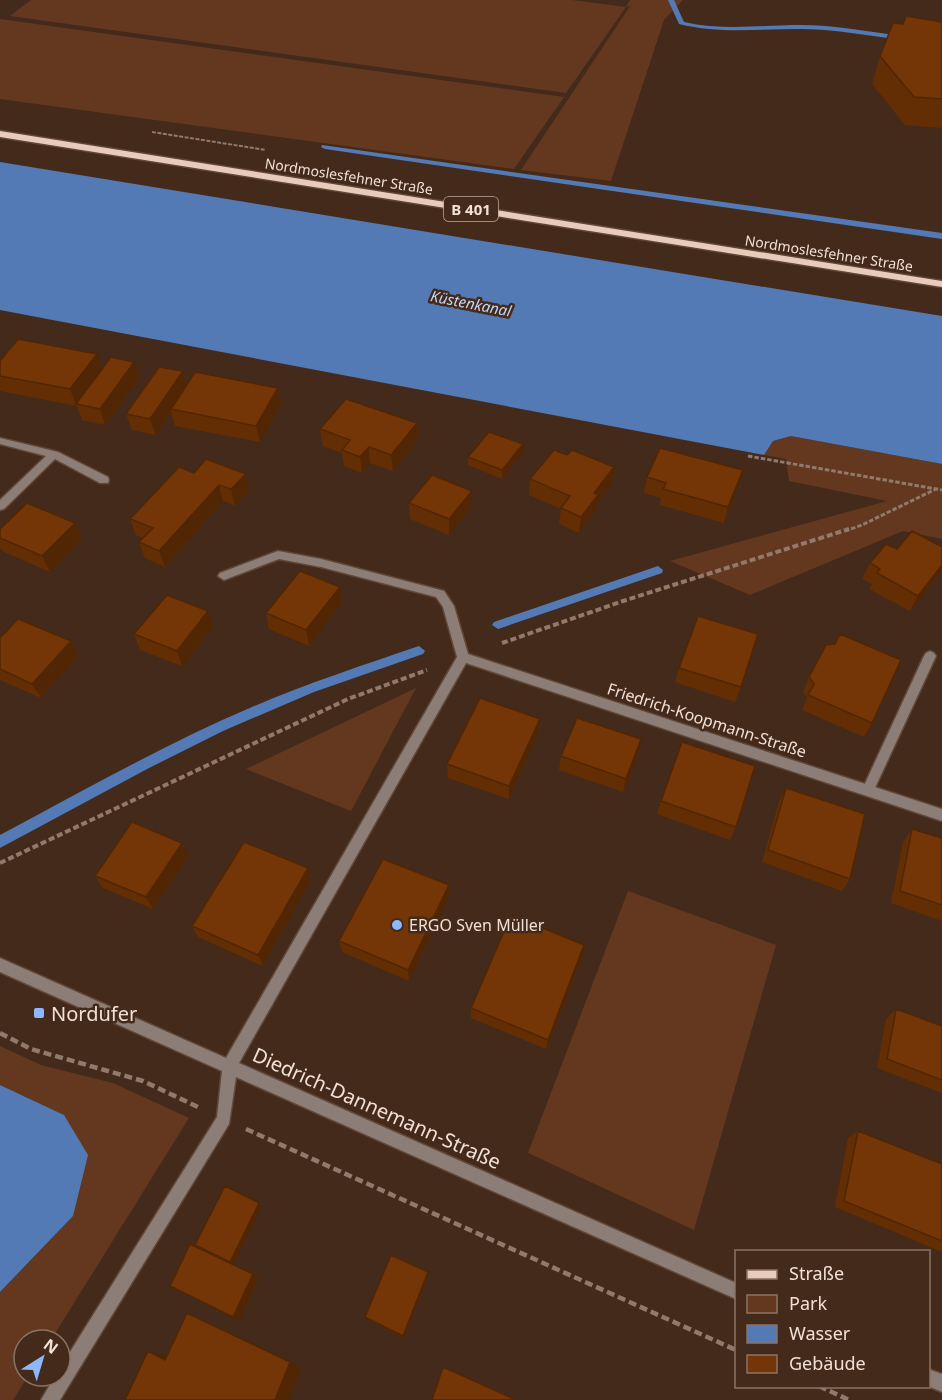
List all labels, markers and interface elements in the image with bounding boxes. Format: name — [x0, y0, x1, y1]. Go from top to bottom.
street label: Nordmoslesfehner Straße — [264, 153, 434, 199]
road number: B 401 — [444, 197, 498, 221]
street label: Nordmoslesfehner Straße — [744, 230, 914, 276]
water label: Küstenkanal — [429, 285, 514, 321]
street label: Friedrich-Koopmann-Straße — [605, 677, 809, 763]
place label: ERGO Sven Müller — [409, 914, 545, 936]
marker: ERGO Sven Müller — [390, 918, 404, 932]
place label: Nordufer — [51, 1000, 137, 1027]
marker: Nordufer — [32, 1006, 46, 1020]
street label: Diedrich-Dannemann-Straße — [249, 1041, 505, 1175]
legend — [735, 1250, 930, 1388]
text: Straße — [789, 1261, 844, 1285]
text: Park — [789, 1291, 827, 1315]
text: Wasser — [789, 1321, 851, 1345]
north arrow — [12, 1328, 72, 1388]
text: N — [39, 1333, 63, 1359]
text: Gebäude — [789, 1351, 866, 1375]

